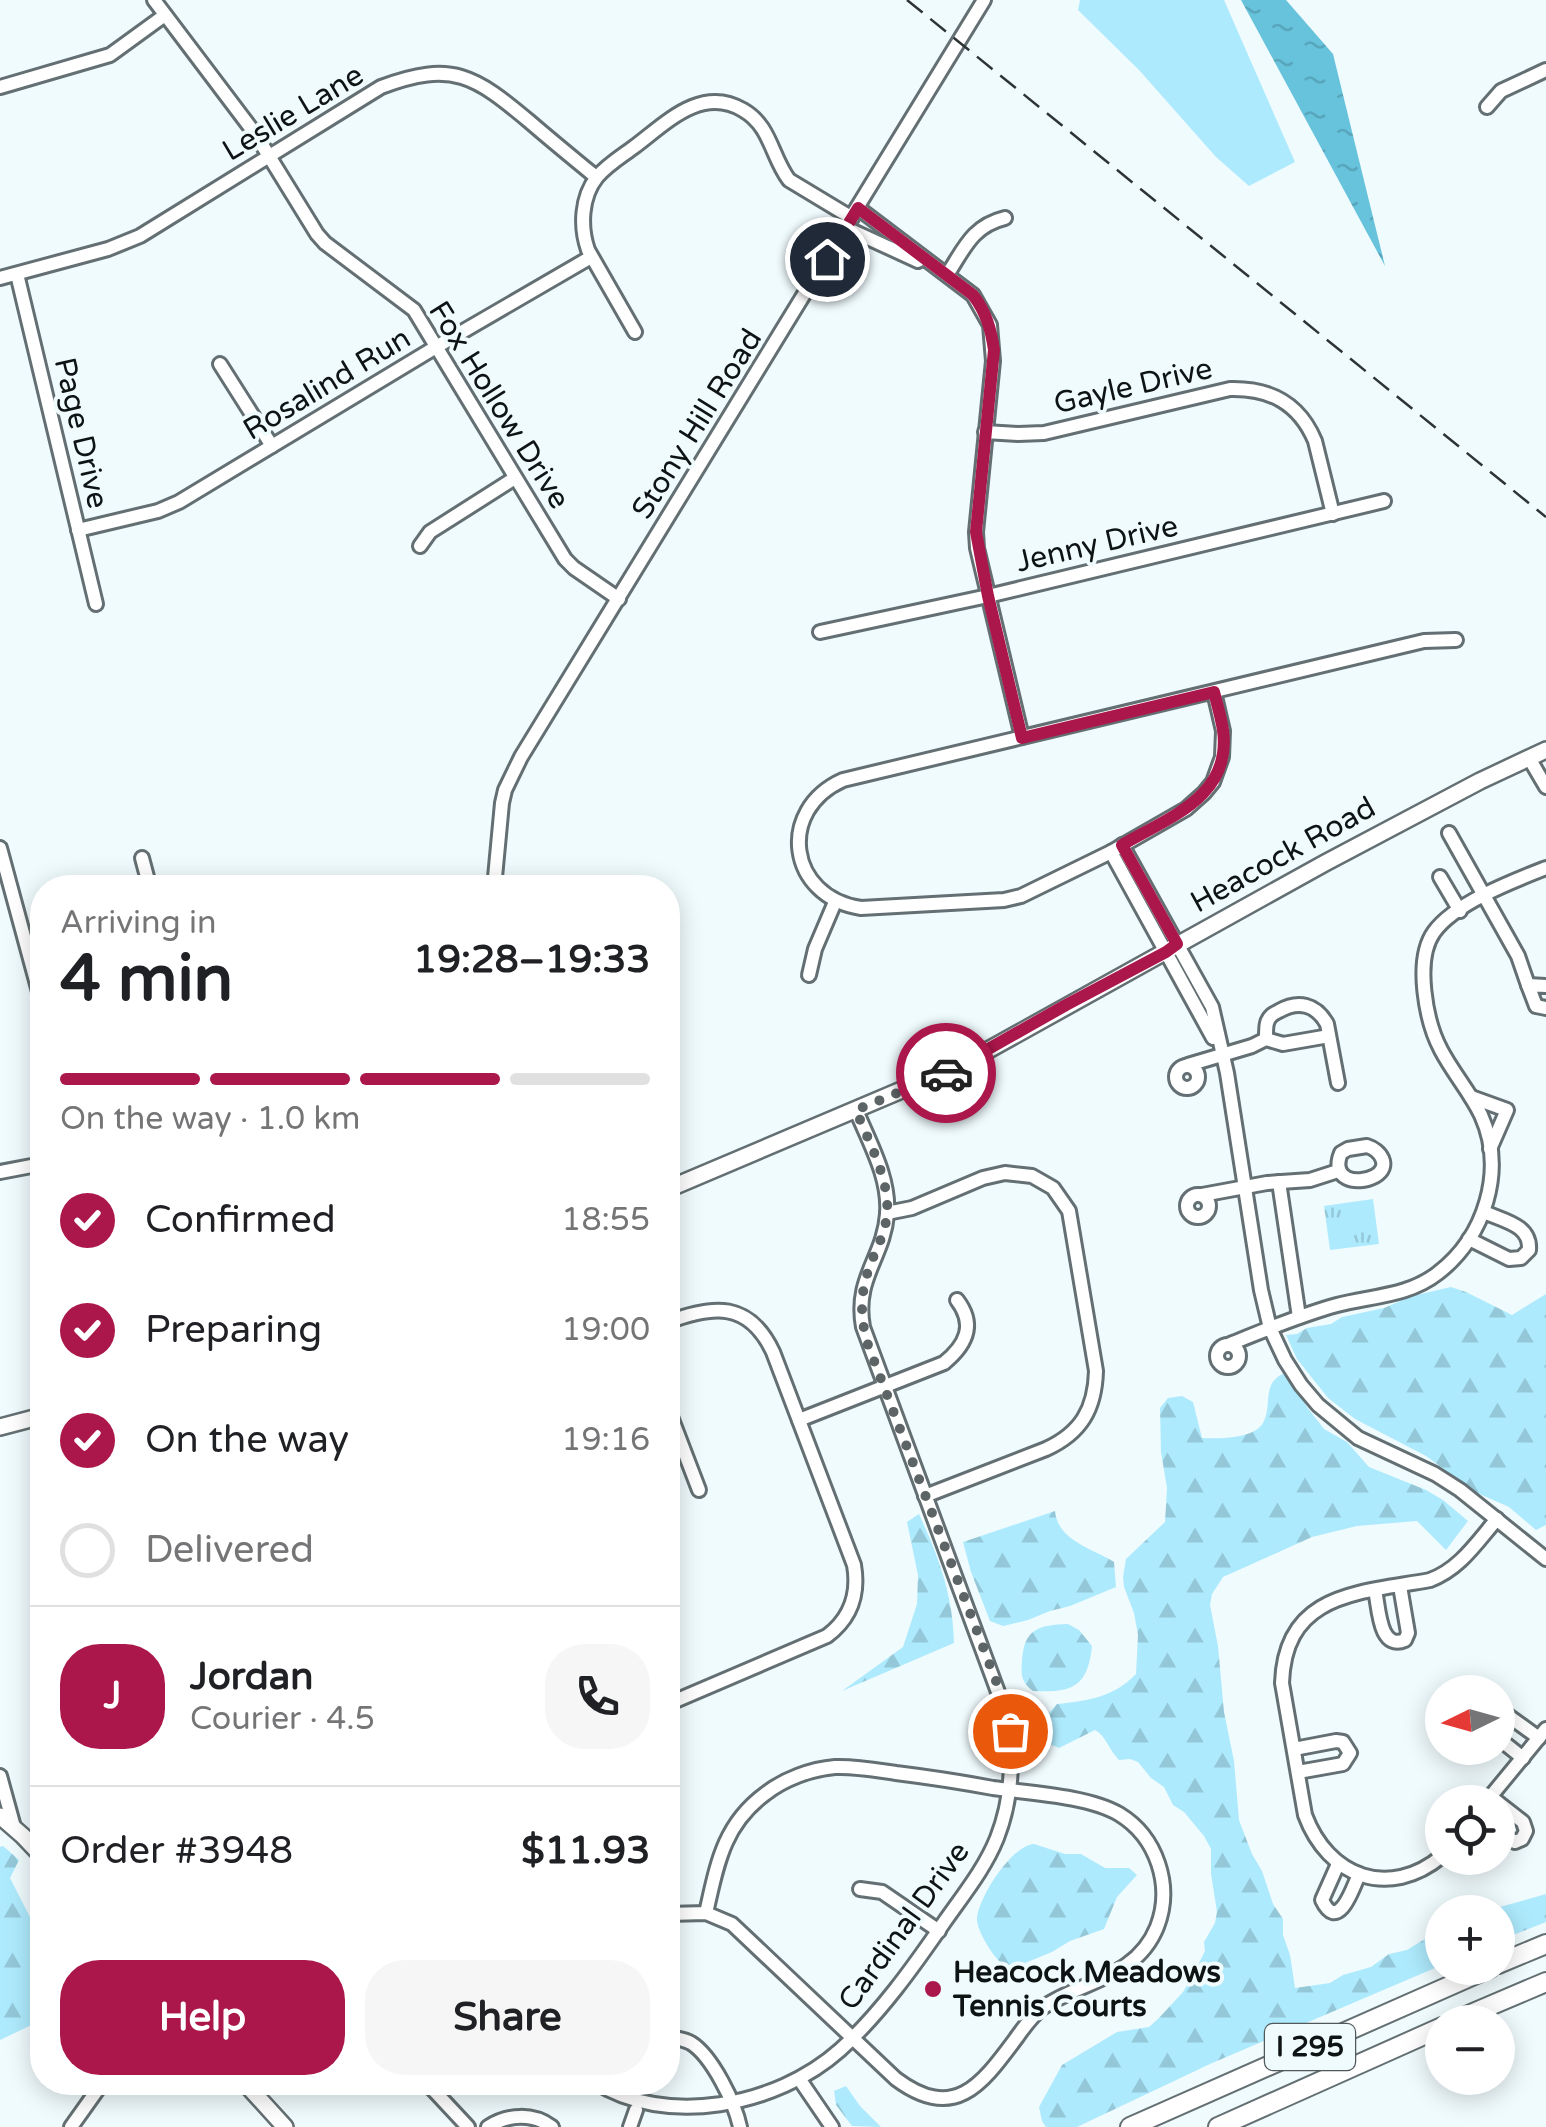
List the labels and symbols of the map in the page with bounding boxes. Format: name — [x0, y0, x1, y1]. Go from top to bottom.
street label: Leslie Lane — [216, 57, 370, 169]
pin — [785, 217, 870, 302]
street label: Fox Hollow Drive — [420, 294, 578, 516]
street label: Rosalind Run — [237, 320, 417, 448]
street label: Stony Hill Road — [624, 322, 770, 526]
street label: Gayle Drive — [1050, 350, 1216, 422]
street label: Page Drive — [46, 354, 116, 512]
street label: Jenny Drive — [1012, 507, 1182, 581]
street label: Heacock Road — [1184, 789, 1382, 921]
courier — [896, 1023, 996, 1123]
north arrow — [1425, 1675, 1515, 1765]
pin — [968, 1689, 1053, 1774]
street label: Cardinal Drive — [830, 1834, 978, 2018]
place label: Heacock Meadows Tennis Courts — [952, 1954, 1221, 2025]
marker: Heacock Meadows Tennis Courts — [922, 1978, 944, 2000]
road number: I 295 — [1265, 2024, 1355, 2070]

